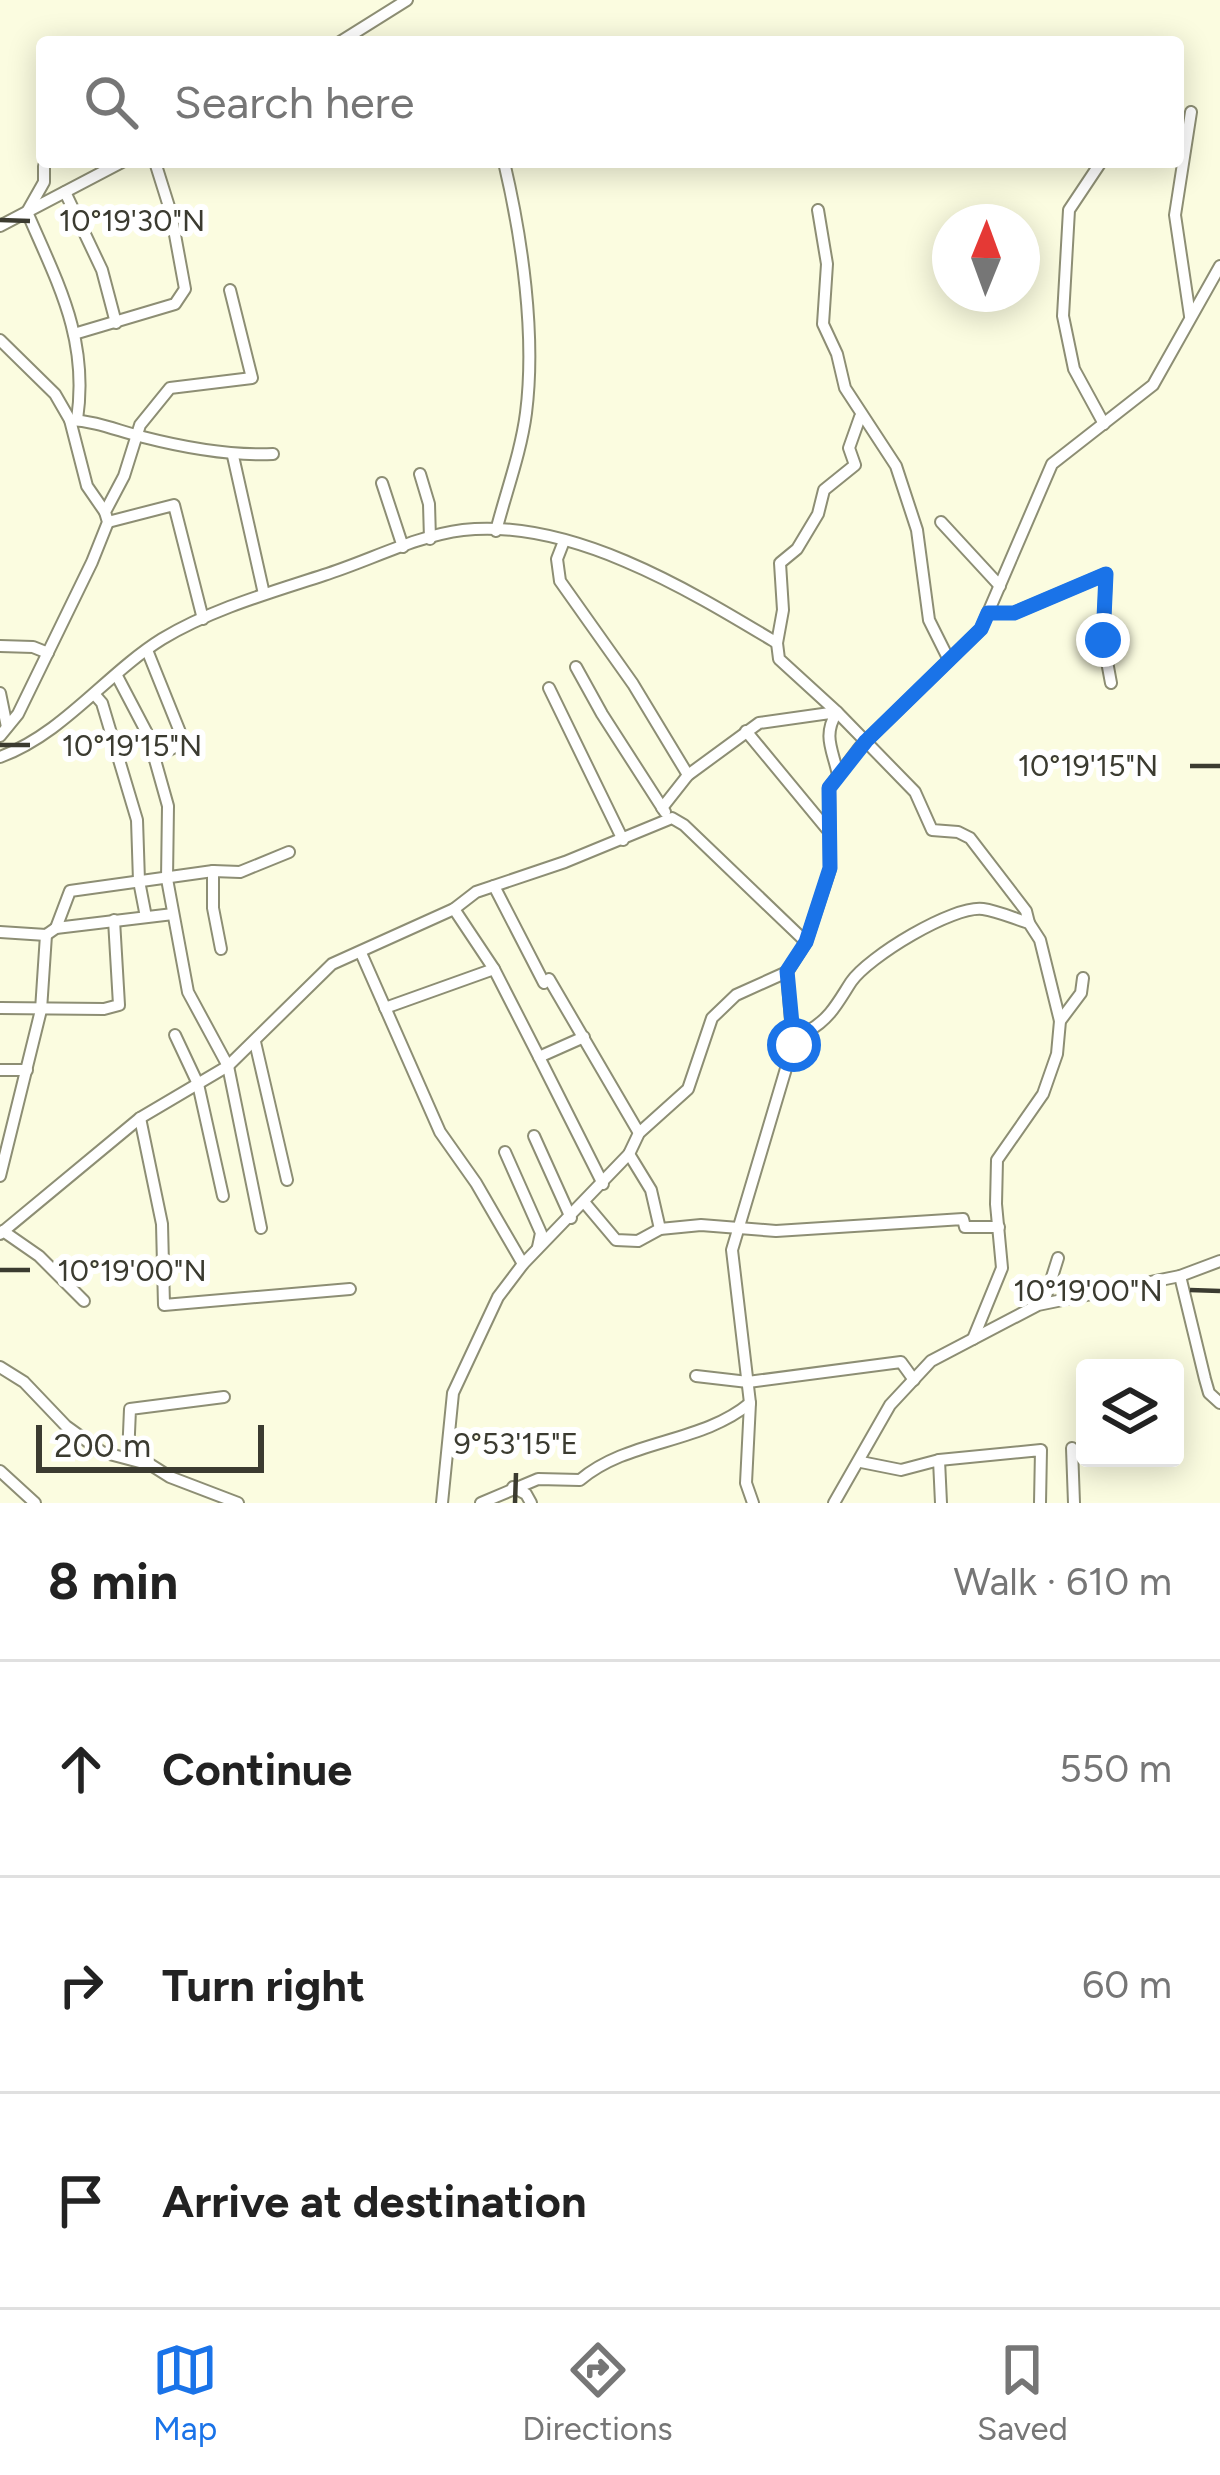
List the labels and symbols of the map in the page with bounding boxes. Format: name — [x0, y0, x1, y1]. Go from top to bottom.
text: 10°19'30"N — [59, 202, 205, 239]
north arrow — [932, 204, 1040, 312]
route end — [1076, 613, 1130, 667]
text: 10°19'15"N — [62, 727, 202, 764]
text: 10°19'15"N — [1018, 747, 1158, 784]
route start — [767, 1018, 821, 1072]
text: 10°19'00"N — [57, 1252, 207, 1289]
text: 10°19'00"N — [1013, 1272, 1163, 1309]
scale bar — [36, 1419, 264, 1472]
text: 9°53'15"E — [454, 1425, 578, 1462]

